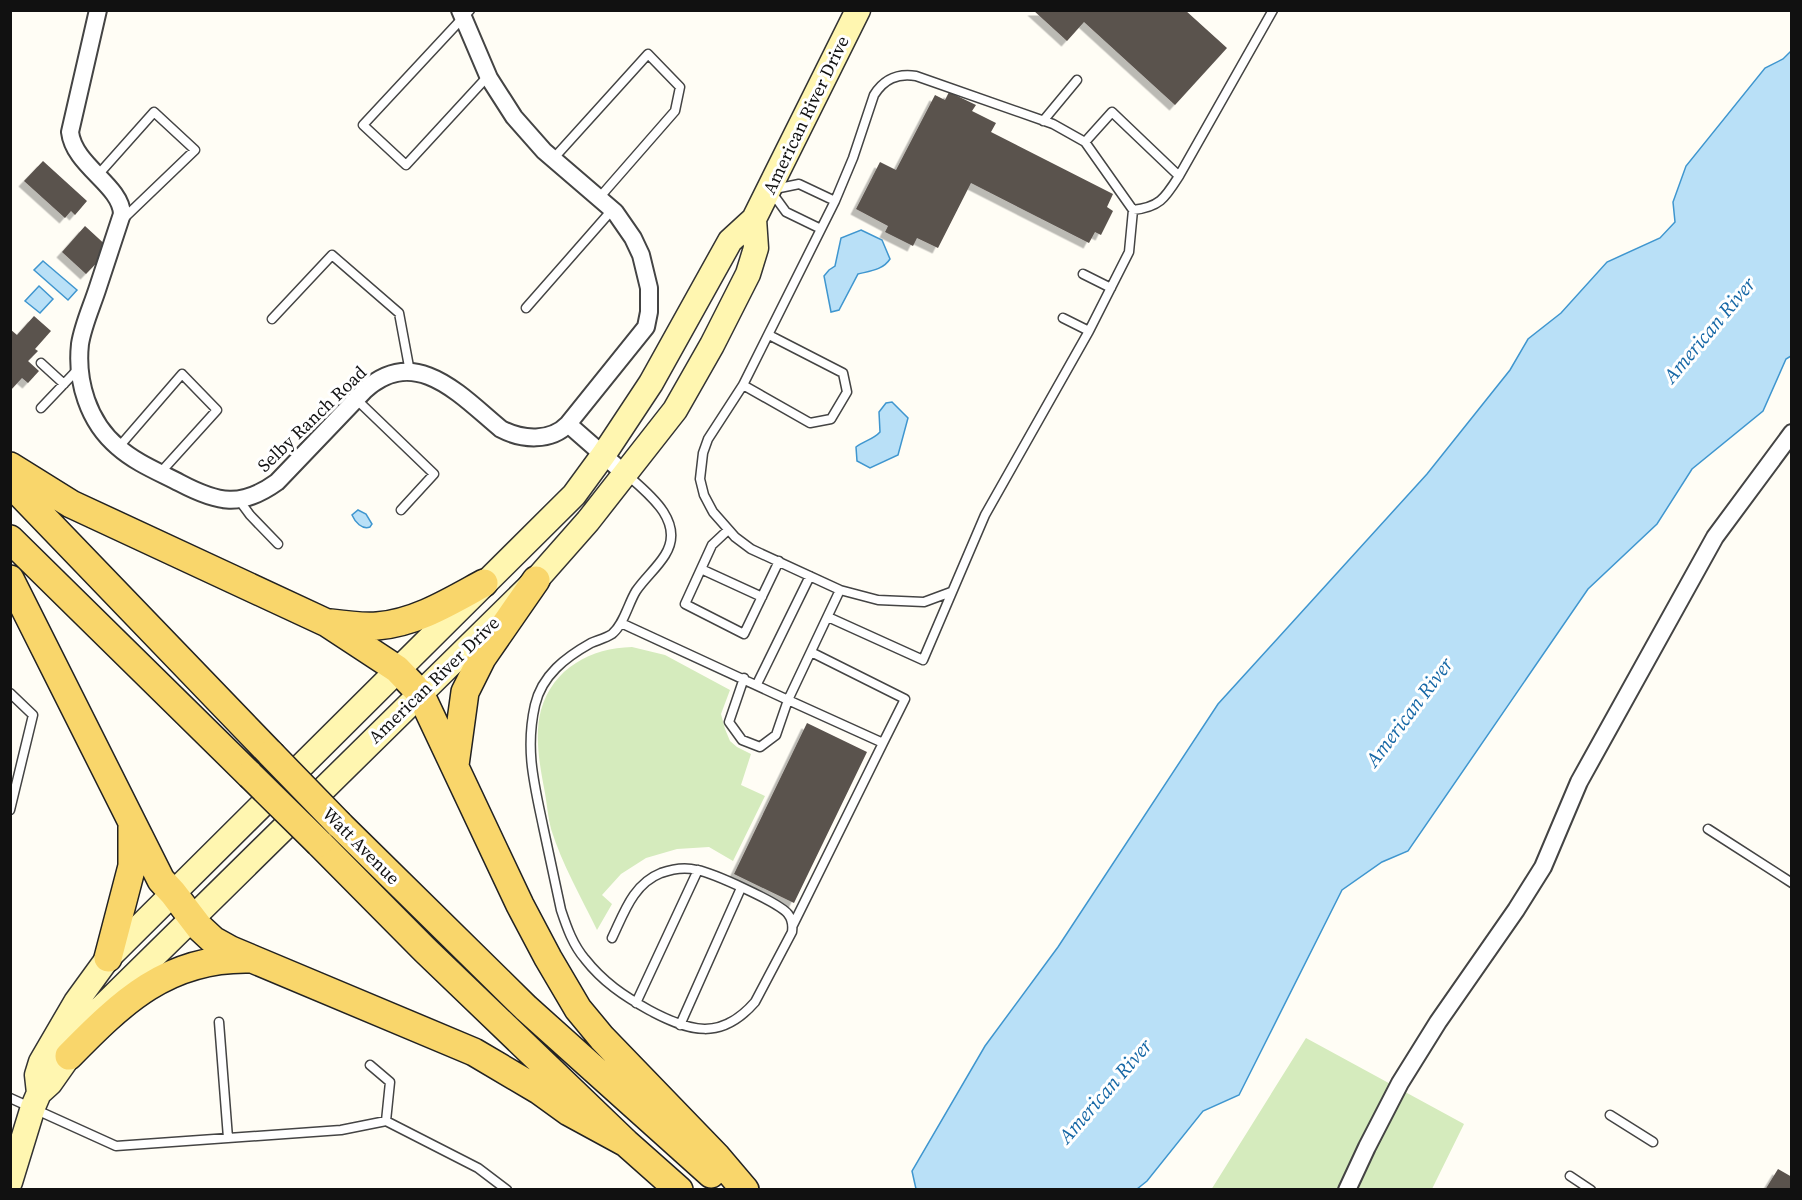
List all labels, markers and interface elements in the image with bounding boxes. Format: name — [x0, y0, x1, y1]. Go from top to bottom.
street label: American River Drive — [756, 31, 855, 198]
water label: American River — [1656, 270, 1762, 390]
street label: Selby Ranch Road — [251, 360, 372, 477]
street label: American River Drive — [363, 610, 505, 749]
water label: American River — [1358, 651, 1460, 773]
street label: Watt Avenue — [317, 801, 406, 890]
water label: American River — [1051, 1032, 1159, 1150]

